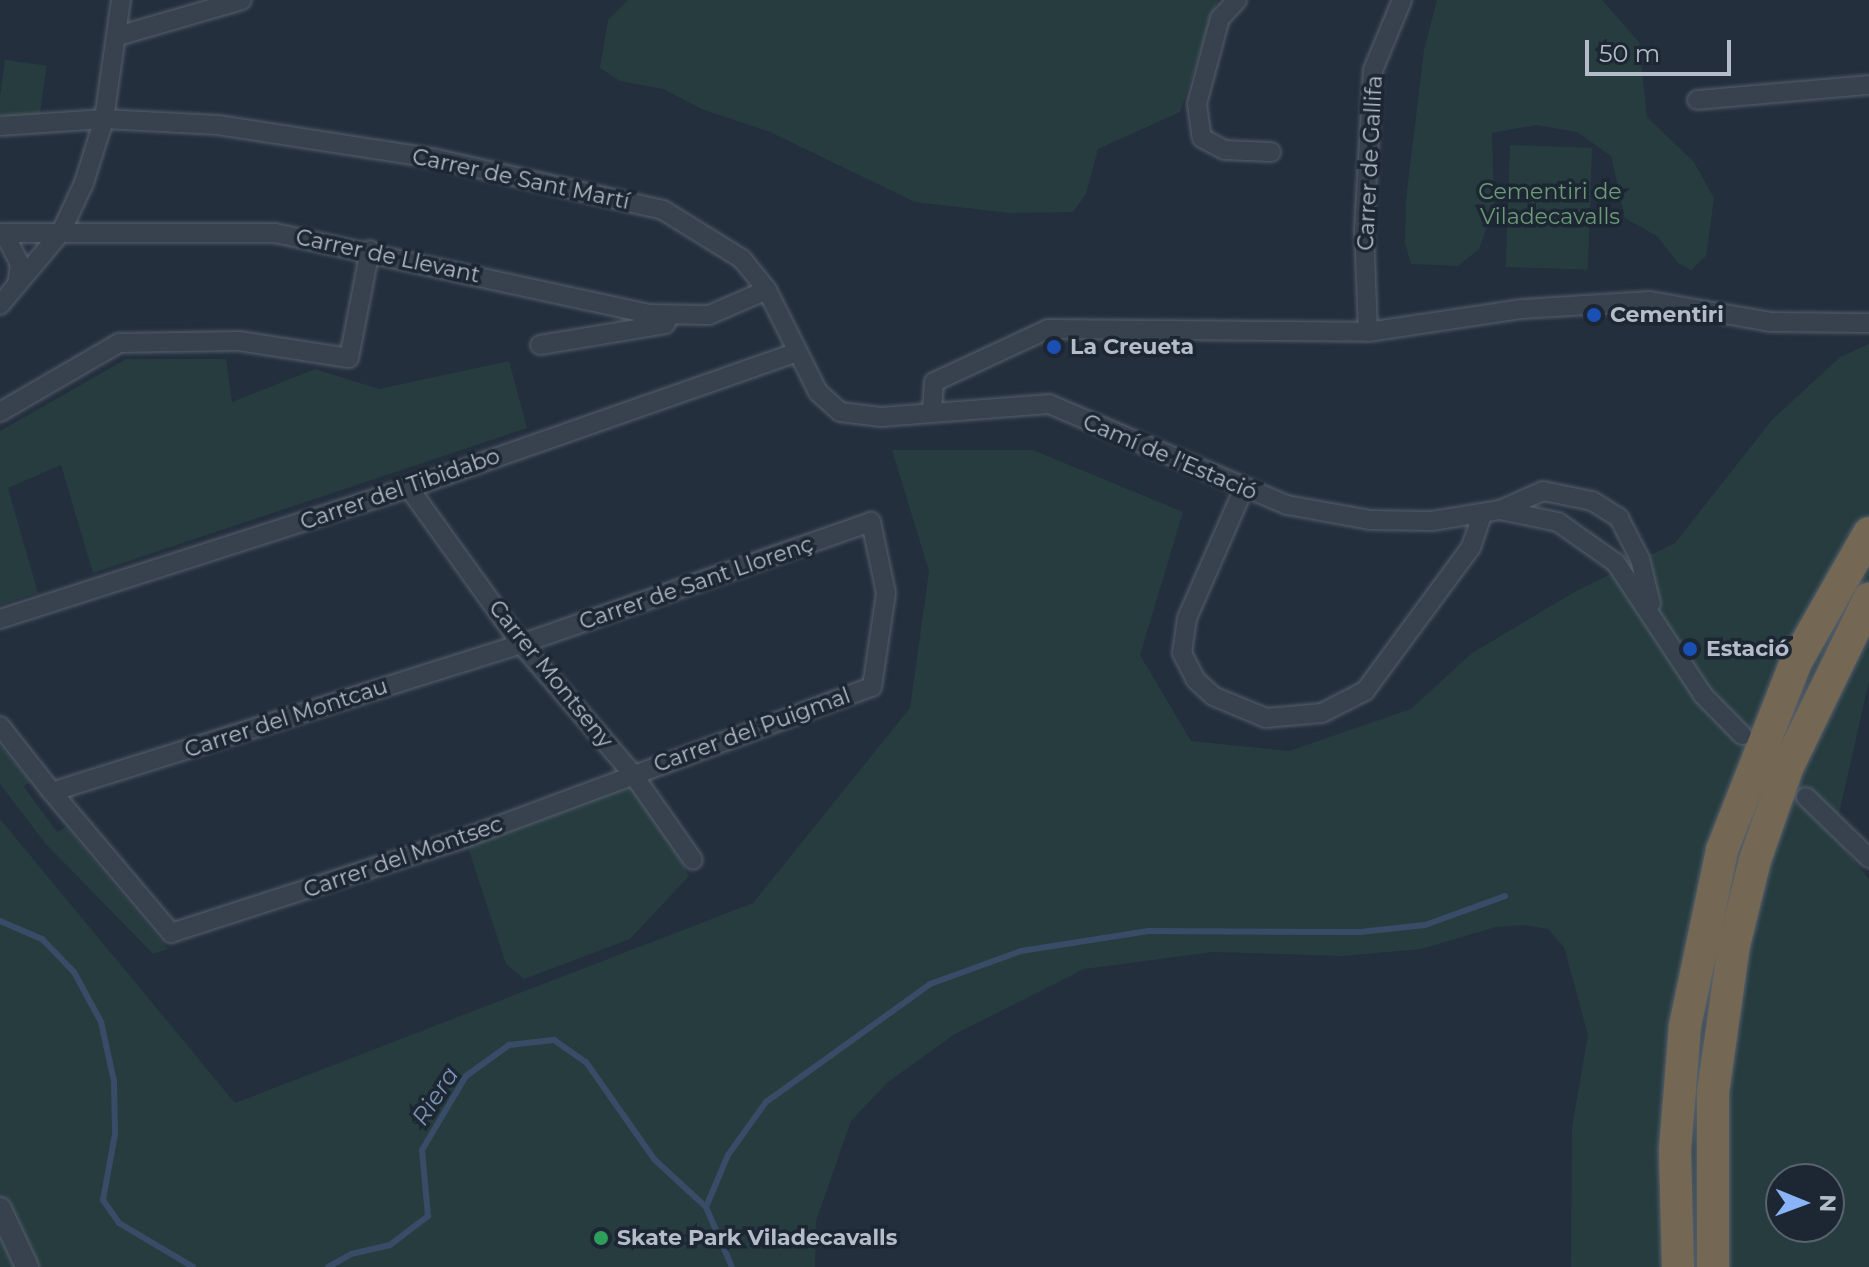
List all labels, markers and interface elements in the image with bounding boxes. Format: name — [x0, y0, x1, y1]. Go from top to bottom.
scale bar — [1589, 24, 1735, 74]
text: 50 m — [1599, 39, 1660, 68]
street label: Carrer de Gallifa — [1352, 75, 1388, 251]
street label: Carrer de Sant Martí — [410, 143, 632, 215]
park label: Cementiri de Viladecavalls — [1478, 178, 1622, 230]
street label: Carrer de Llevant — [293, 224, 483, 288]
place label: Cementiri — [1610, 302, 1724, 328]
marker: Cementiri — [1585, 306, 1603, 324]
place label: La Creueta — [1070, 334, 1194, 360]
marker: La Creueta — [1045, 338, 1063, 356]
street label: Camí de l'Estació — [1079, 408, 1261, 506]
street label: Carrer del Tibidabo — [297, 442, 503, 536]
street label: Carrer de Sant Llorenç — [576, 531, 816, 635]
street label: Carrer Montseny — [483, 595, 619, 753]
place label: Estació — [1706, 636, 1789, 662]
marker: Estació — [1681, 640, 1699, 658]
street label: Carrer del Montcau — [181, 673, 391, 763]
street label: Carrer del Puigmal — [650, 682, 854, 778]
street label: Carrer del Montsec — [300, 811, 506, 903]
water label: Riera — [406, 1061, 464, 1131]
north arrow — [1765, 1163, 1845, 1243]
text: N — [1814, 1194, 1841, 1213]
place label: Skate Park Viladecavalls — [617, 1225, 897, 1251]
marker: Skate Park Viladecavalls — [592, 1229, 610, 1247]

